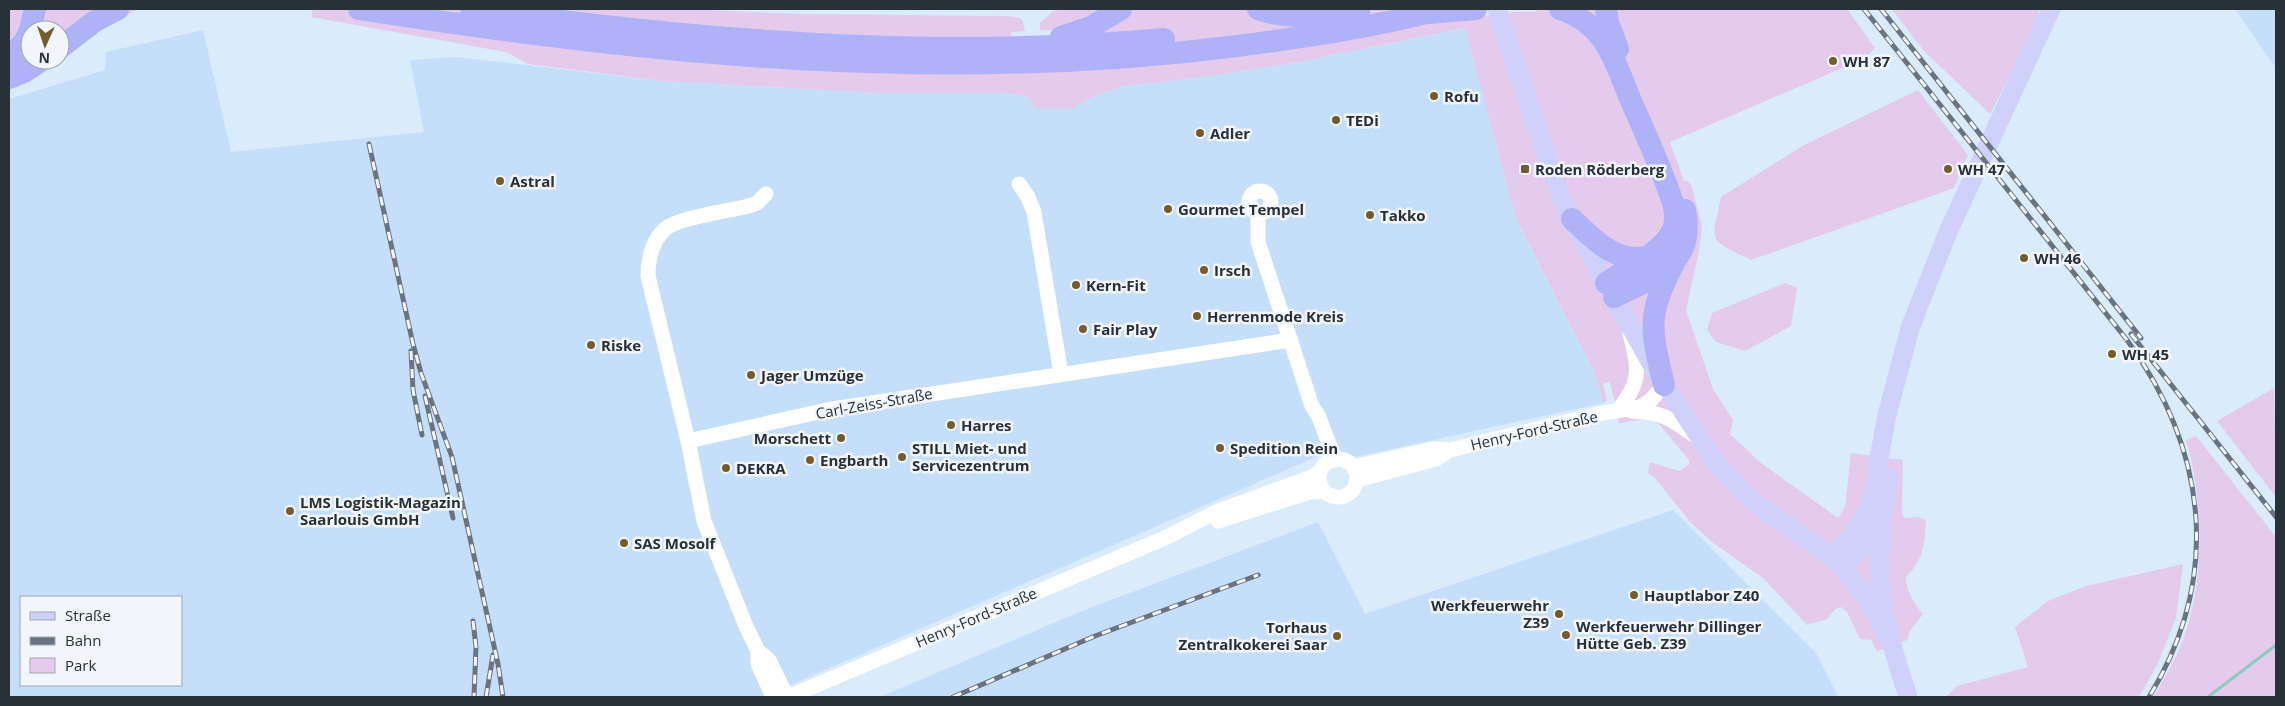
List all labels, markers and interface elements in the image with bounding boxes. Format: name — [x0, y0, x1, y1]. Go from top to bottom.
north arrow — [20, 20, 70, 70]
text: N — [38, 49, 50, 68]
place label: WH 87 — [1843, 51, 1890, 71]
marker: WH 87 — [1827, 55, 1839, 67]
place label: Rofu — [1444, 86, 1479, 106]
marker: Rofu — [1428, 90, 1440, 102]
place label: TEDi — [1346, 110, 1379, 130]
marker: TEDi — [1330, 114, 1342, 126]
place label: Adler — [1210, 123, 1250, 143]
marker: Adler — [1194, 127, 1206, 139]
place label: Roden Röderberg — [1535, 159, 1665, 179]
place label: WH 47 — [1958, 159, 2005, 179]
marker: Roden Röderberg — [1519, 163, 1531, 175]
marker: WH 47 — [1942, 163, 1954, 175]
place label: Astral — [510, 171, 555, 191]
marker: Astral — [494, 175, 506, 187]
place label: Gourmet Tempel — [1178, 199, 1304, 219]
marker: Gourmet Tempel — [1162, 203, 1174, 215]
place label: Takko — [1380, 205, 1426, 225]
marker: Takko — [1364, 209, 1376, 221]
place label: WH 46 — [2034, 248, 2081, 268]
marker: WH 46 — [2018, 252, 2030, 264]
place label: Irsch — [1214, 260, 1251, 280]
marker: Irsch — [1198, 264, 1210, 276]
place label: Kern-Fit — [1086, 275, 1146, 295]
marker: Kern-Fit — [1070, 279, 1082, 291]
place label: Herrenmode Kreis — [1207, 306, 1344, 326]
marker: Herrenmode Kreis — [1191, 310, 1203, 322]
place label: Fair Play — [1093, 319, 1158, 339]
marker: Fair Play — [1077, 323, 1089, 335]
place label: Riske — [601, 335, 641, 355]
marker: Riske — [585, 339, 597, 351]
place label: WH 45 — [2122, 344, 2169, 364]
marker: WH 45 — [2106, 348, 2118, 360]
place label: Jager Umzüge — [759, 365, 864, 385]
marker: Jager Umzüge — [745, 369, 757, 381]
street label: Carl-Zeiss-Straße — [814, 383, 934, 423]
street label: Henry-Ford-Straße — [1468, 406, 1600, 454]
place label: Harres — [961, 415, 1011, 435]
marker: Harres — [945, 419, 957, 431]
place label: Morschett — [754, 428, 831, 448]
marker: Morschett — [835, 432, 847, 444]
place label: STILL Miet- und Servicezentrum — [912, 438, 1030, 475]
place label: Spedition Rein — [1230, 438, 1338, 458]
marker: Spedition Rein — [1214, 442, 1226, 454]
place label: Engbarth — [820, 450, 888, 470]
marker: STILL Miet- und Servicezentrum — [896, 451, 908, 463]
marker: Engbarth — [804, 454, 816, 466]
place label: DEKRA — [736, 458, 786, 478]
marker: DEKRA — [720, 462, 732, 474]
place label: LMS Logistik-Magazin Saarlouis GmbH — [300, 492, 461, 529]
marker: LMS Logistik-Magazin Saarlouis GmbH — [284, 505, 296, 517]
place label: SAS Mosolf — [634, 533, 717, 553]
marker: SAS Mosolf — [618, 537, 630, 549]
street label: Henry-Ford-Straße — [912, 582, 1040, 652]
place label: Hauptlabor Z40 — [1644, 585, 1760, 605]
marker: Hauptlabor Z40 — [1628, 589, 1640, 601]
place label: Werkfeuerwehr Z39 — [1431, 595, 1549, 632]
legend — [20, 596, 182, 686]
text: Straße — [65, 605, 111, 625]
marker: Werkfeuerwehr Z39 — [1553, 608, 1565, 620]
place label: Werkfeuerwehr Dillinger Hütte Geb. Z39 — [1576, 616, 1762, 653]
place label: Torhaus Zentralkokerei Saar — [1179, 617, 1327, 654]
marker: Werkfeuerwehr Dillinger Hütte Geb. Z39 — [1560, 629, 1572, 641]
text: Bahn — [65, 630, 101, 650]
marker: Torhaus Zentralkokerei Saar — [1331, 630, 1343, 642]
text: Park — [65, 655, 96, 675]

